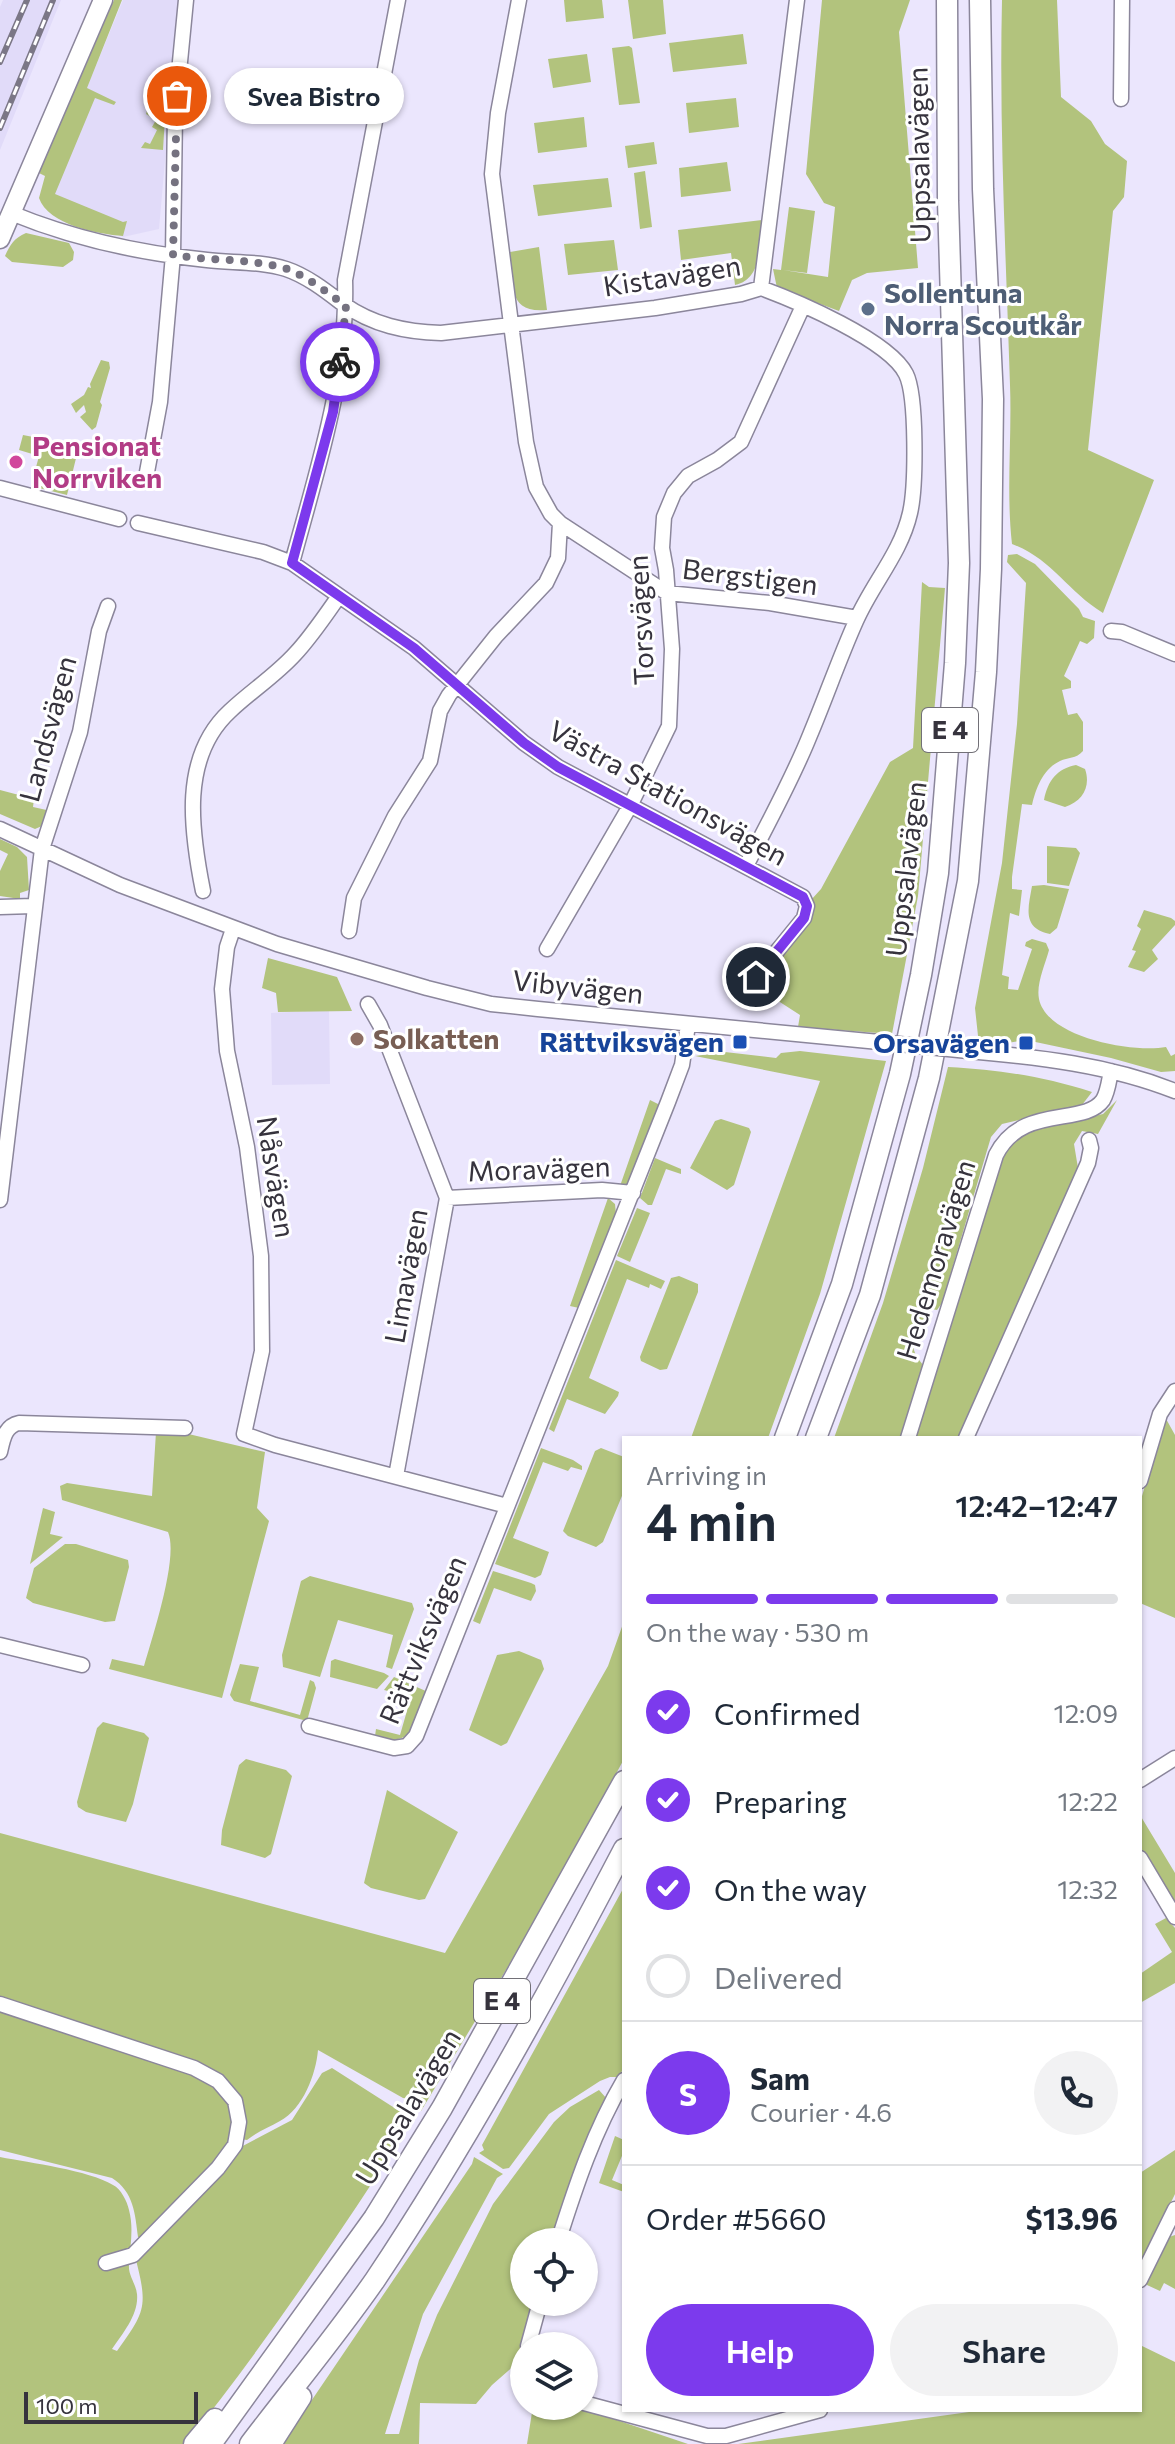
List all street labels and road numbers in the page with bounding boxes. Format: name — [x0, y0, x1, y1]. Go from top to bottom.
street label: Uppsalavägen — [899, 67, 937, 244]
street label: Kistavägen — [601, 247, 743, 303]
street label: Bergstigen — [680, 551, 820, 601]
street label: Torsvägen — [620, 554, 660, 686]
street label: Landsvägen — [11, 652, 83, 805]
road number: E 4 — [922, 708, 978, 752]
street label: Västra Stationsvägen — [543, 712, 794, 872]
street label: Uppsalavägen — [877, 779, 933, 959]
street label: Vibyvägen — [511, 962, 645, 1010]
street label: Nåsvägen — [251, 1114, 303, 1240]
street label: Moravägen — [467, 1149, 611, 1187]
street label: Hedemoravägen — [888, 1156, 982, 1364]
street label: Limavägen — [376, 1206, 434, 1346]
street label: Rättviksvägen — [371, 1550, 473, 1729]
road number: E 4 — [474, 1979, 530, 2023]
street label: Uppsalavägen — [347, 2022, 467, 2191]

